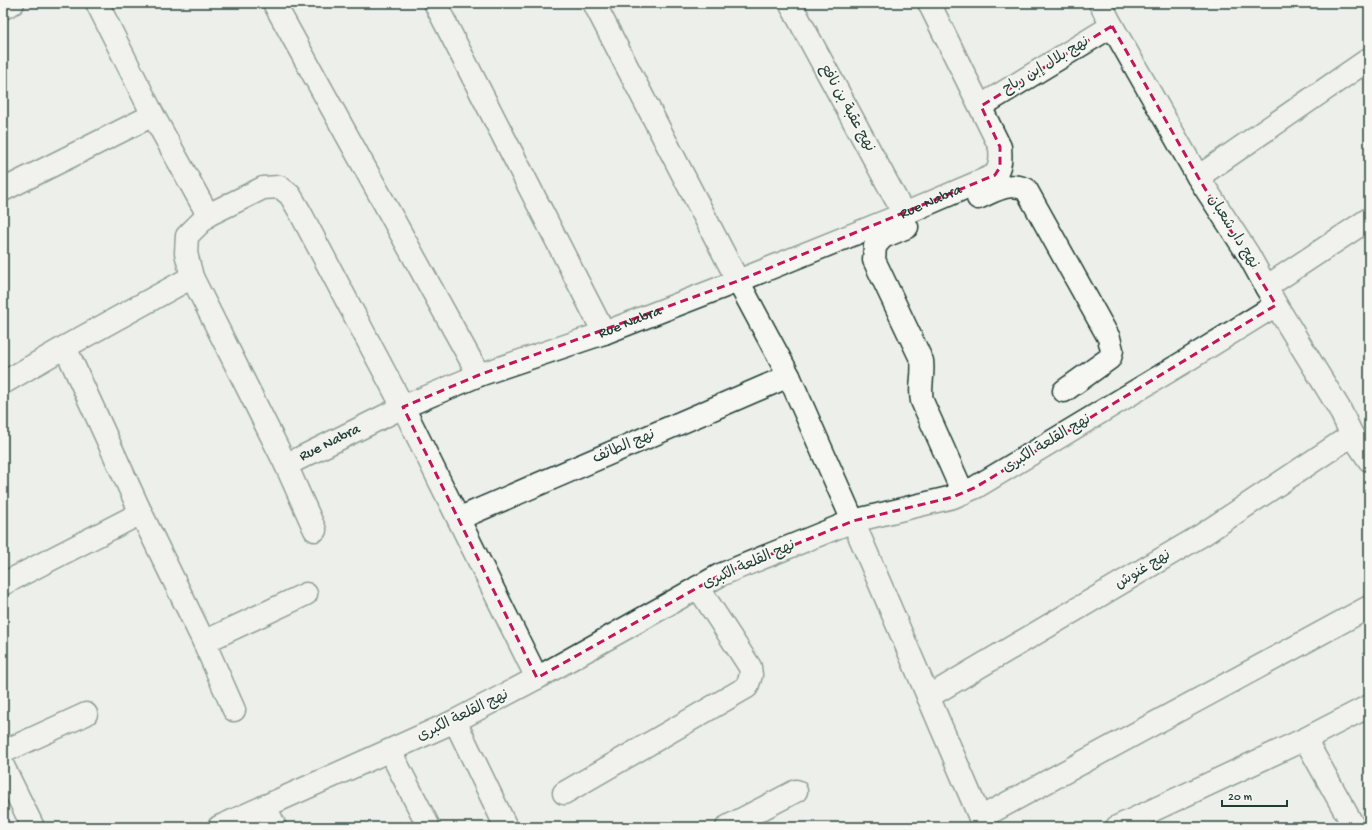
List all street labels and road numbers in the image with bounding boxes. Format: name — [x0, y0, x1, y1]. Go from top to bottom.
street label: نهج بلال إبن رباح — [999, 33, 1093, 99]
street label: نهج عقبة بن نافع — [815, 61, 879, 155]
street label: Rue Nabra — [897, 181, 965, 224]
street label: نهج دار شعبان — [1203, 192, 1263, 272]
street label: Rue Nabra — [597, 302, 665, 343]
street label: نهج القلعة الكبرى — [1000, 411, 1094, 477]
street label: Rue Nabra — [296, 420, 364, 466]
street label: نهج الطائف — [590, 426, 658, 468]
street label: نهج القلعة الكبرى — [700, 536, 798, 594]
street label: نهج غنوش — [1112, 546, 1174, 594]
street label: نهج القلعة الكبرى — [414, 686, 512, 746]

